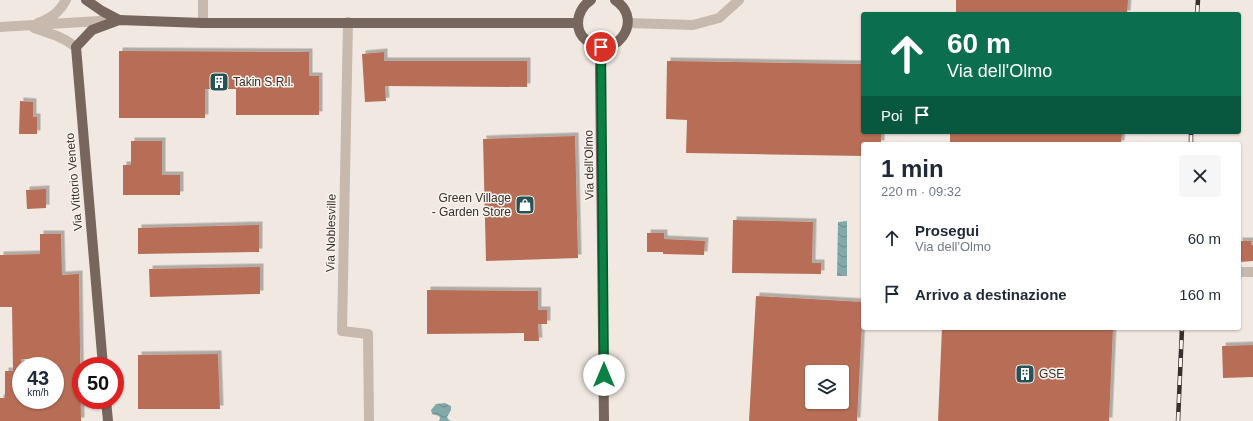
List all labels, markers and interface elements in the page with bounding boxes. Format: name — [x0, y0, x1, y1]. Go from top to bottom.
icon: ahead — [881, 28, 933, 80]
text: 60 m — [947, 28, 1011, 59]
pin — [584, 30, 618, 64]
icon: arrive — [590, 36, 612, 58]
text: Via dell'Olmo — [947, 61, 1052, 81]
building icon: Takin S.R.l. — [208, 71, 230, 93]
place label: Takin S.R.l. — [233, 75, 294, 89]
icon: arrive — [911, 104, 933, 126]
text: Poi — [881, 107, 903, 124]
street label: Via dell'Olmo — [581, 130, 597, 200]
street label: Via Vittorio Veneto — [63, 132, 85, 232]
text: 1 min — [881, 155, 944, 182]
button: close — [1179, 155, 1221, 197]
text: 220 m · 09:32 — [881, 184, 961, 199]
place label: Green Village - Garden Store — [432, 191, 511, 219]
street label: Via Noblesville — [323, 193, 339, 272]
shop icon: Green Village - Garden Store — [514, 194, 536, 216]
text: Prosegui — [915, 222, 979, 239]
icon: ahead — [881, 227, 903, 249]
text: 60 m — [1188, 230, 1221, 247]
text: Via dell'Olmo — [915, 239, 991, 254]
icon: arrive — [881, 283, 903, 305]
text: Arrivo a destinazione — [915, 286, 1067, 303]
text: 160 m — [1179, 286, 1221, 303]
position arrow — [583, 354, 625, 396]
speed limit sign: 50 — [72, 357, 124, 409]
building icon: GSE — [1014, 363, 1036, 385]
map controls — [805, 365, 849, 409]
button: layers — [805, 365, 849, 409]
text: 43 — [27, 367, 49, 389]
place label: GSE — [1039, 367, 1064, 381]
text: km/h — [27, 387, 49, 398]

